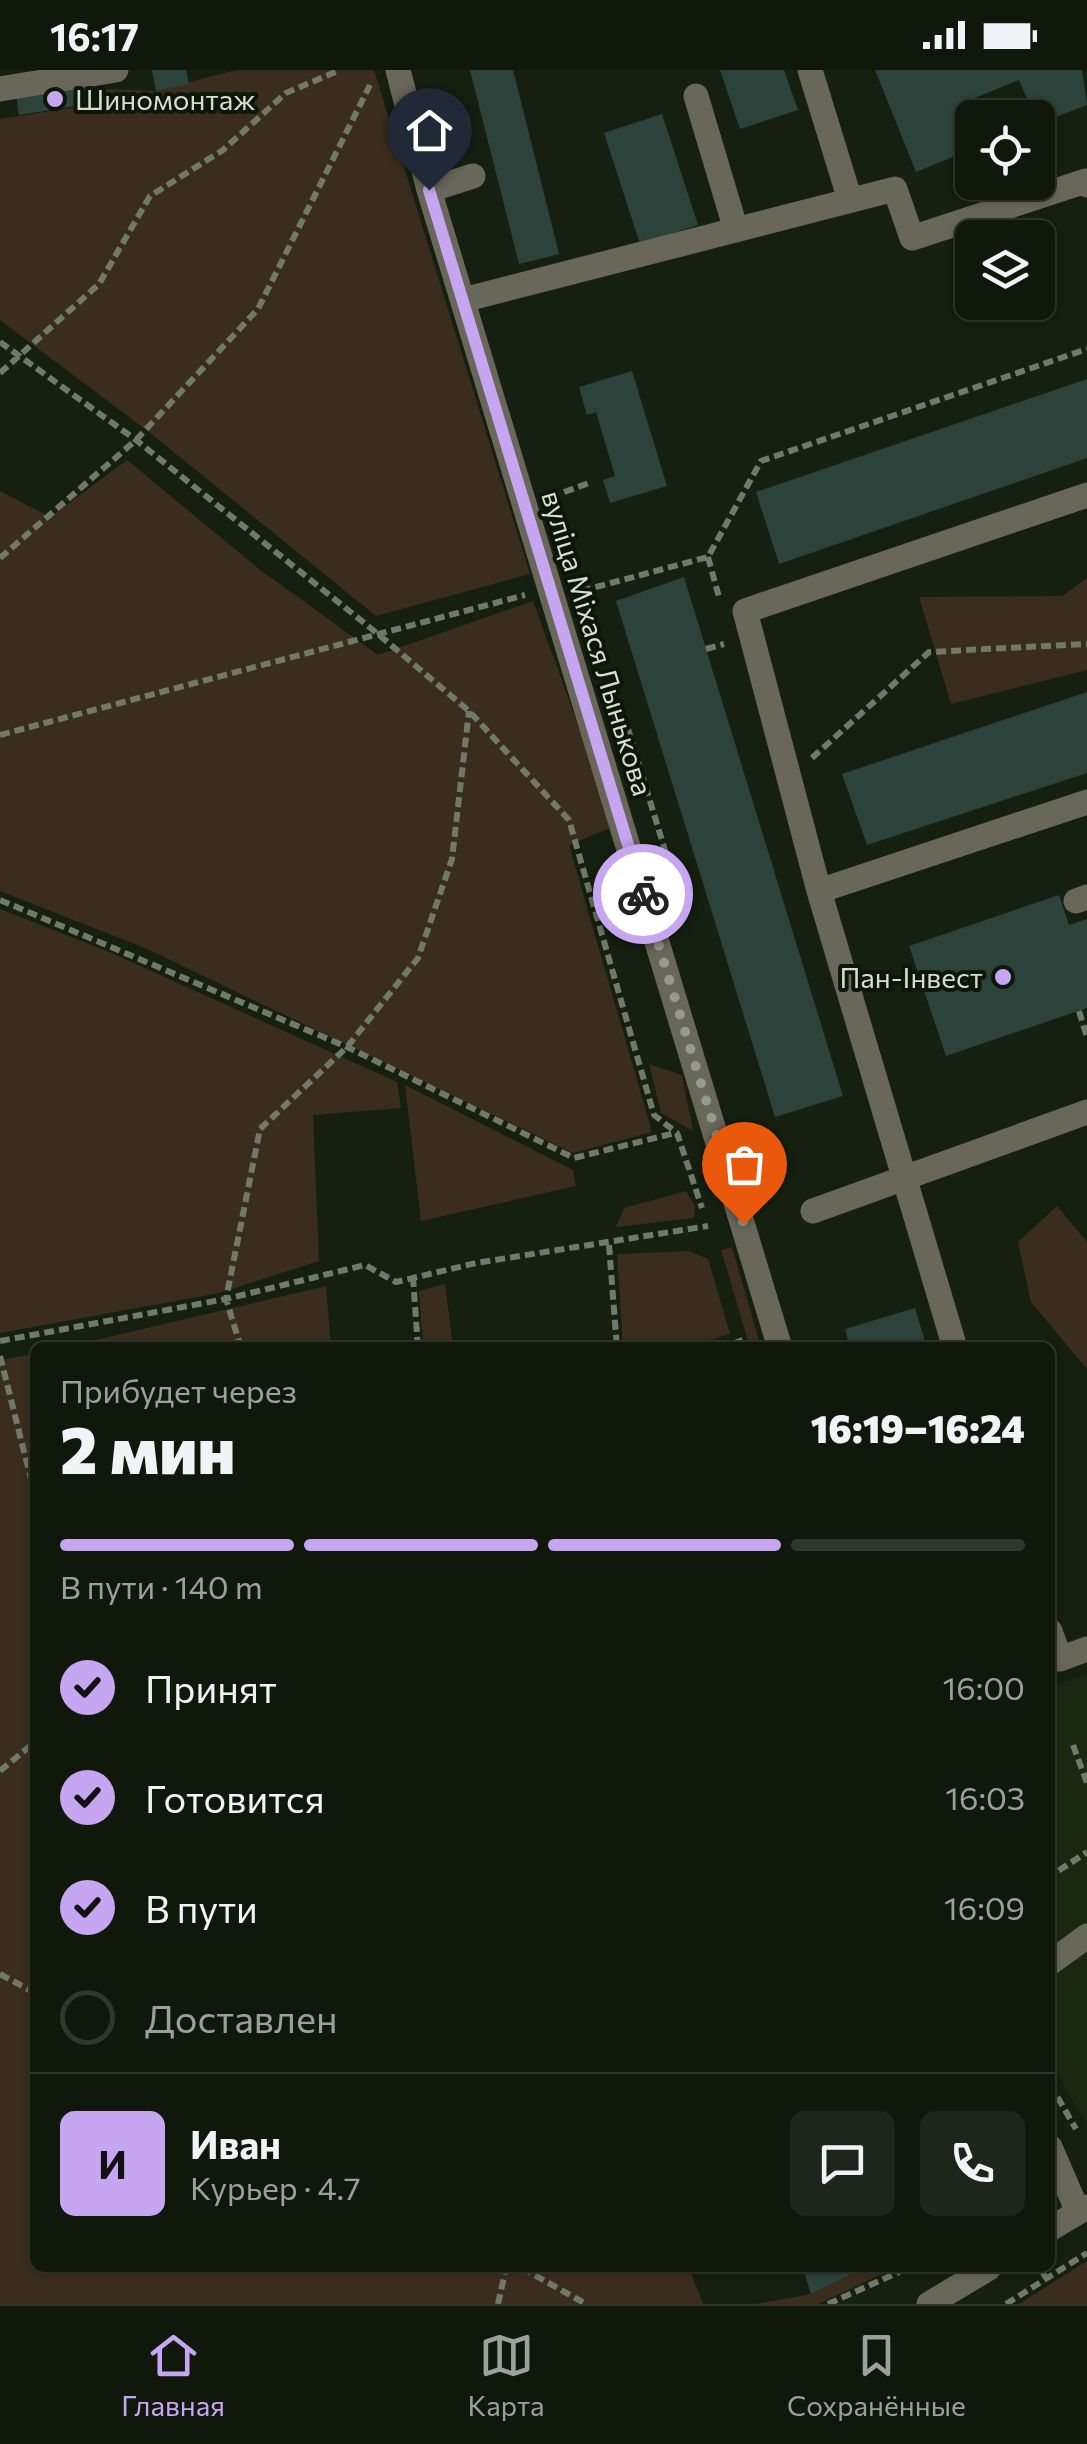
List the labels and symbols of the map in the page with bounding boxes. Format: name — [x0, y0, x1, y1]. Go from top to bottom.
place label: Шиномонтаж — [75, 82, 255, 116]
marker: Шиномонтаж — [44, 88, 66, 110]
pin — [387, 88, 472, 191]
street label: вуліца Міхася Лынькова — [535, 486, 661, 800]
courier — [593, 844, 693, 944]
place label: Пан-Інвест — [839, 960, 983, 994]
marker: Пан-Інвест — [992, 966, 1014, 988]
pin — [702, 1122, 787, 1225]

